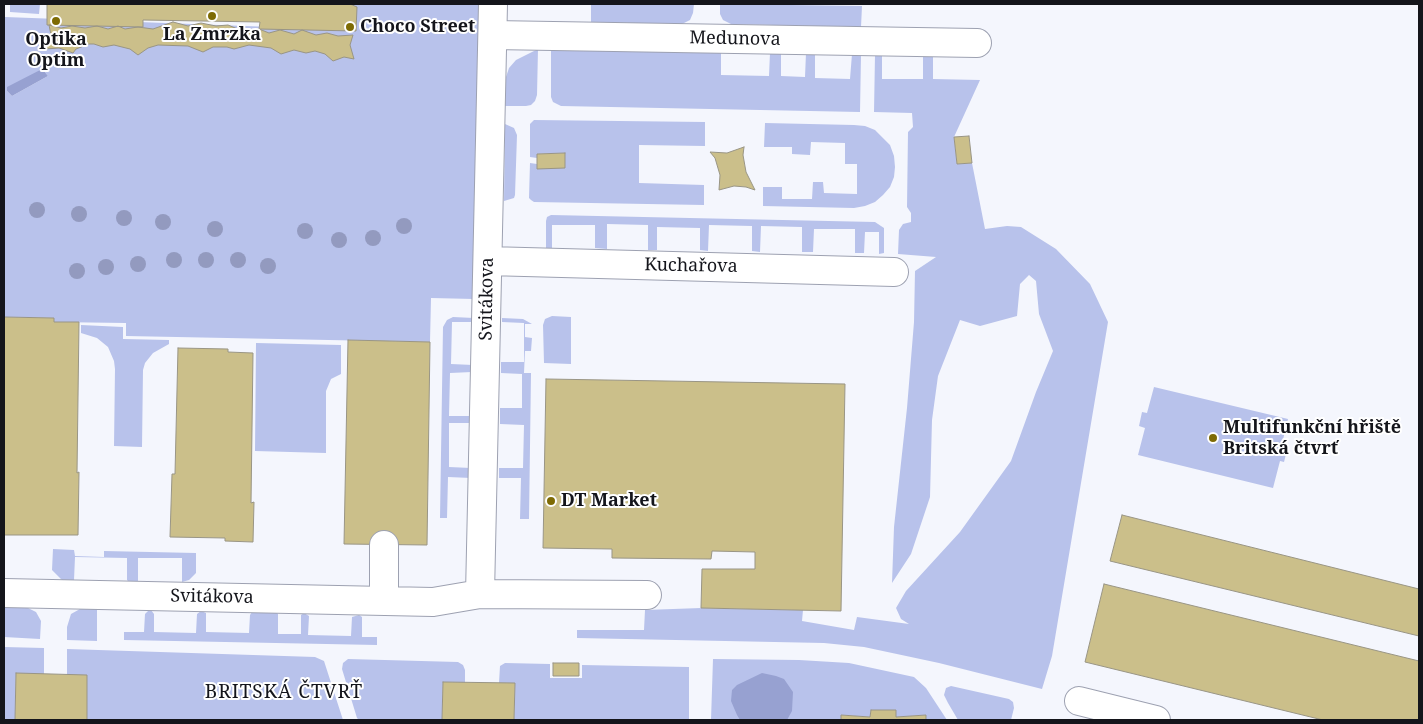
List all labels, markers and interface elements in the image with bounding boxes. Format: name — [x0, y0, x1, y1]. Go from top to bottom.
marker: La Zmrzka — [206, 10, 218, 22]
marker: Optika Optim — [50, 15, 62, 27]
place label: Choco Street — [360, 16, 475, 38]
marker: Choco Street — [344, 21, 356, 33]
place label: La Zmrzka — [163, 24, 261, 46]
street label: Medunova — [689, 27, 781, 51]
place label: Optika Optim — [25, 29, 87, 72]
street label: Kuchařova — [644, 254, 738, 278]
street label: Svitákova — [475, 257, 499, 341]
place label: Multifunkční hřiště Britská čtvrť — [1223, 417, 1401, 459]
marker: Multifunkční hřiště Britská čtvrť — [1207, 432, 1219, 444]
place label: DT Market — [561, 490, 657, 512]
marker: DT Market — [545, 495, 557, 507]
street label: Svitákova — [170, 585, 254, 609]
district label: BRITSKÁ ČTVRŤ — [203, 682, 365, 704]

